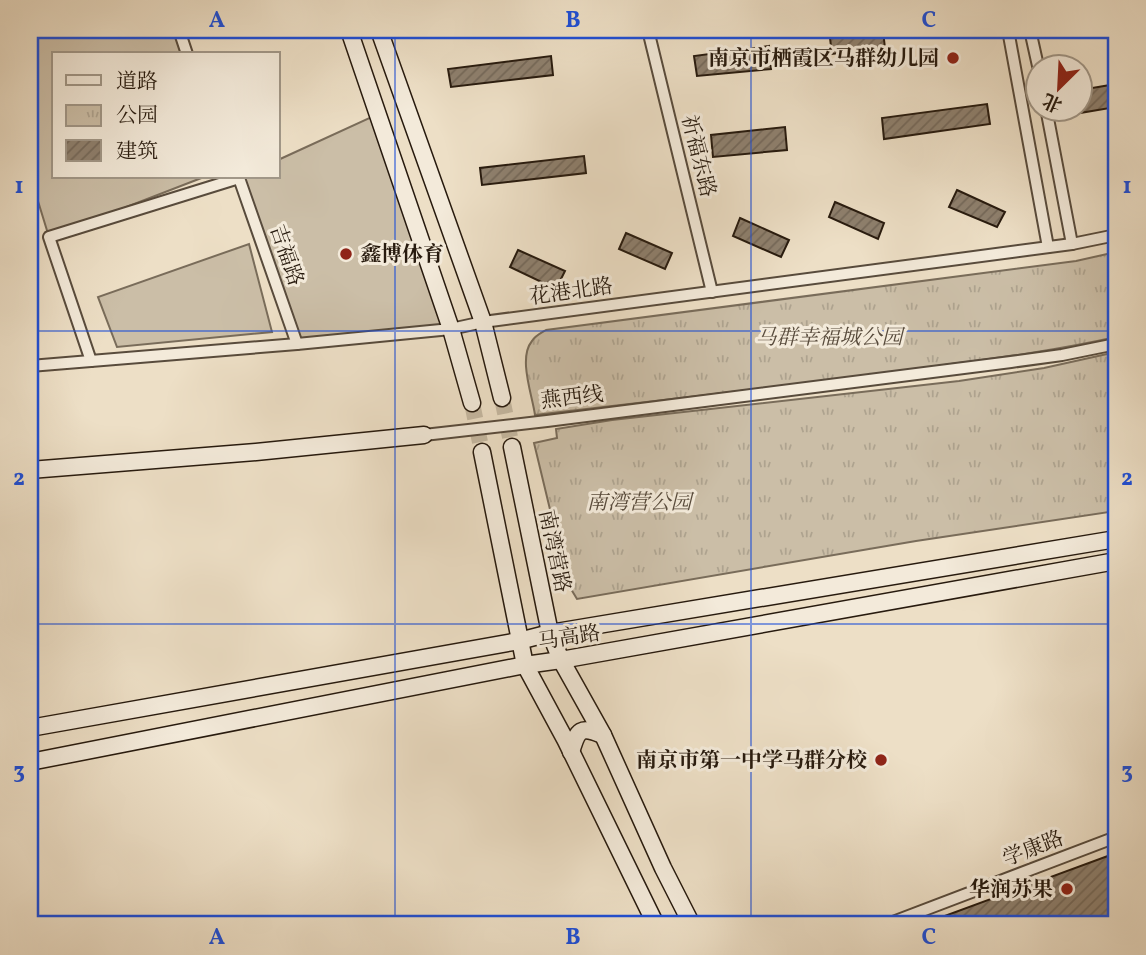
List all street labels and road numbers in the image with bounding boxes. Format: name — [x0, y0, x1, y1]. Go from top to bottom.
street label: 祈福东路 — [673, 112, 722, 201]
street label: 吉福路 — [262, 221, 310, 290]
street label: 花港北路 — [528, 272, 615, 313]
street label: 燕西线 — [539, 380, 605, 417]
street label: 南湾营路 — [531, 507, 576, 595]
street label: 马高路 — [536, 619, 603, 658]
street label: 学康路 — [999, 825, 1068, 874]

